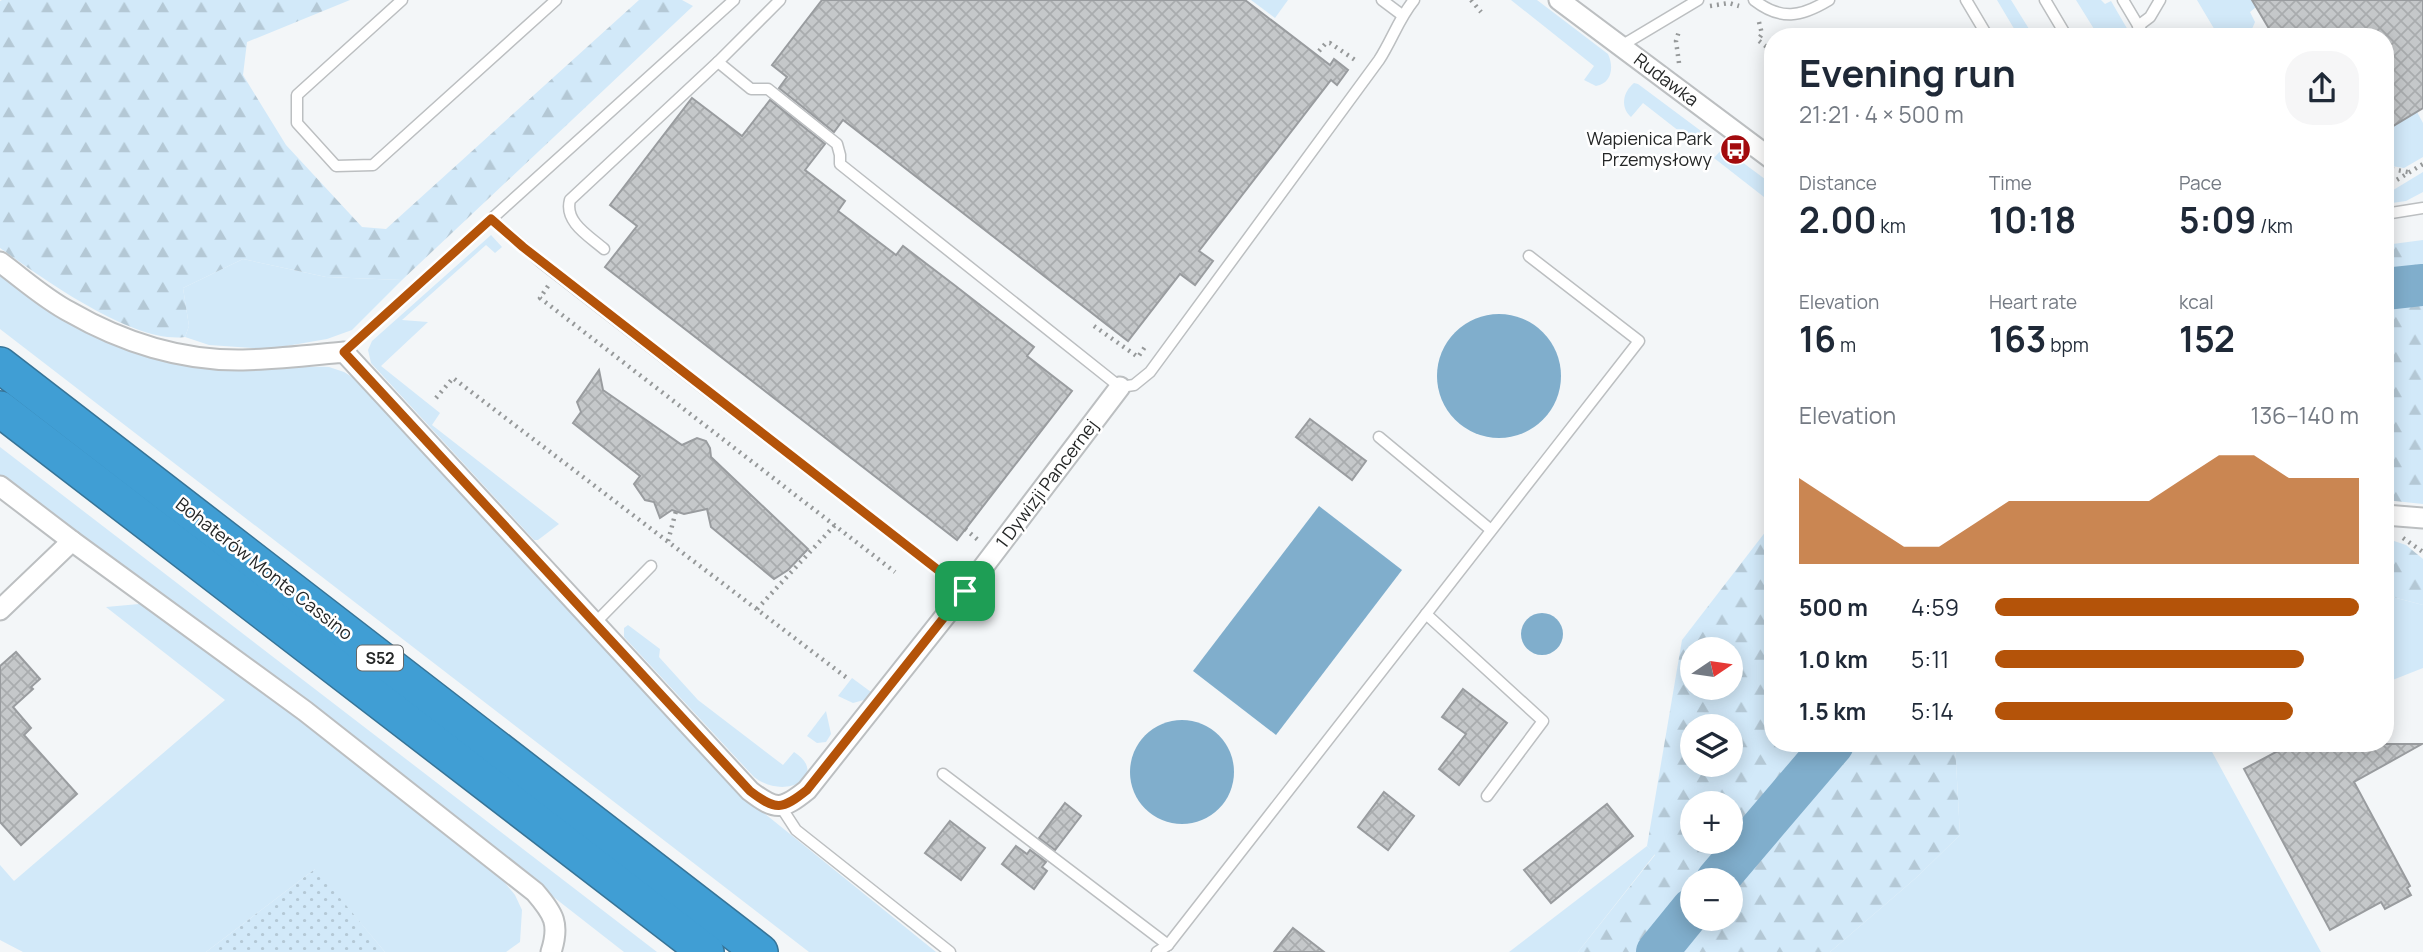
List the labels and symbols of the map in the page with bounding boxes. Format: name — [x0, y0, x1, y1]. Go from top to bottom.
street label: Rudawka — [1629, 47, 1704, 111]
place label: Wapienica Park Przemysłowy — [1587, 126, 1713, 171]
bus stop icon: Wapienica Park Przemysłowy — [1718, 132, 1752, 166]
street label: 1 Dywizji Pancernej — [990, 414, 1103, 553]
street label: Bohaterów Monte Cassino — [171, 492, 358, 645]
pin — [935, 561, 995, 621]
north arrow — [1680, 637, 1743, 700]
road number: S52 — [357, 646, 403, 670]

